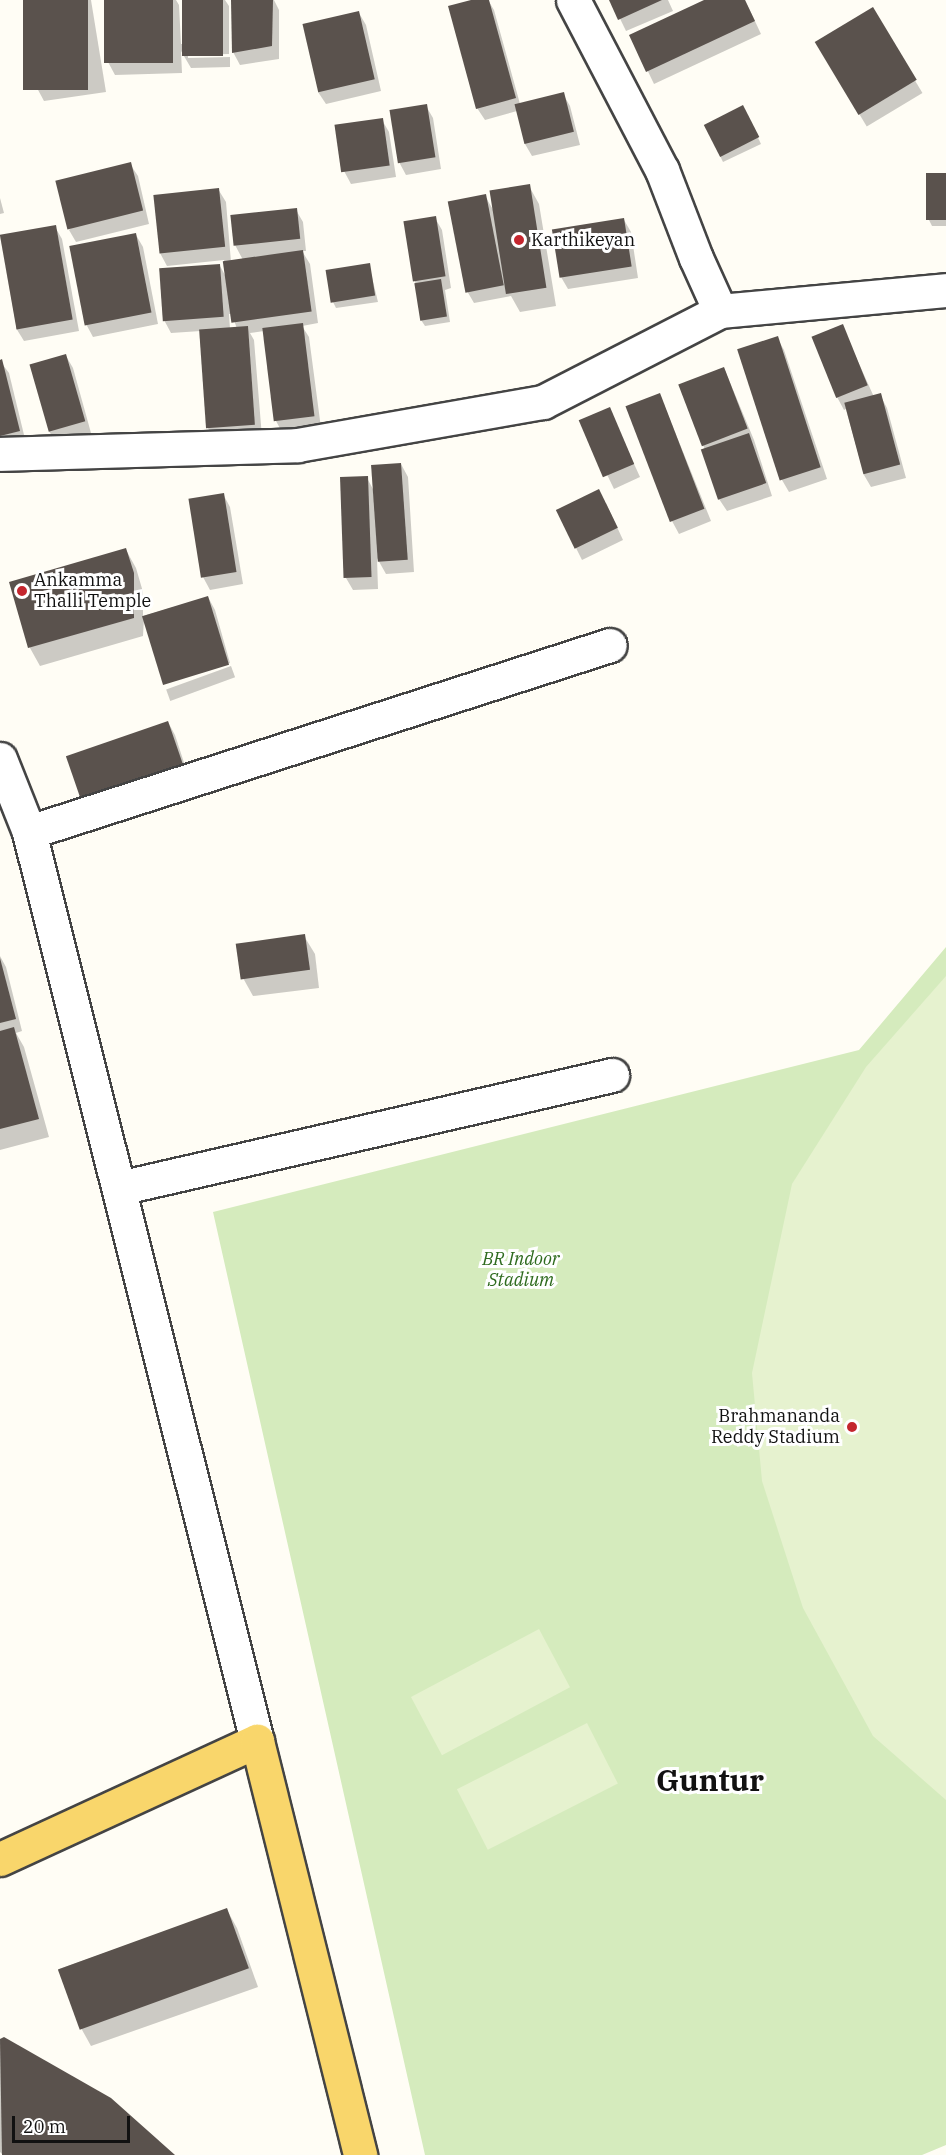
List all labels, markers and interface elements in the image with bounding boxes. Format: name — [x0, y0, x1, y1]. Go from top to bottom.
place label: Karthikeyan — [531, 229, 635, 251]
marker: Karthikeyan — [512, 233, 526, 247]
place label: Ankamma Thalli Temple — [34, 570, 151, 612]
marker: Ankamma Thalli Temple — [15, 584, 29, 598]
park label: BR Indoor Stadium — [482, 1249, 560, 1292]
place label: Brahmananda Reddy Stadium — [711, 1406, 840, 1448]
marker: Brahmananda Reddy Stadium — [845, 1420, 859, 1434]
district label: Guntur — [656, 1762, 764, 1798]
scale bar — [15, 2104, 134, 2142]
text: 20 m — [23, 2115, 66, 2138]

